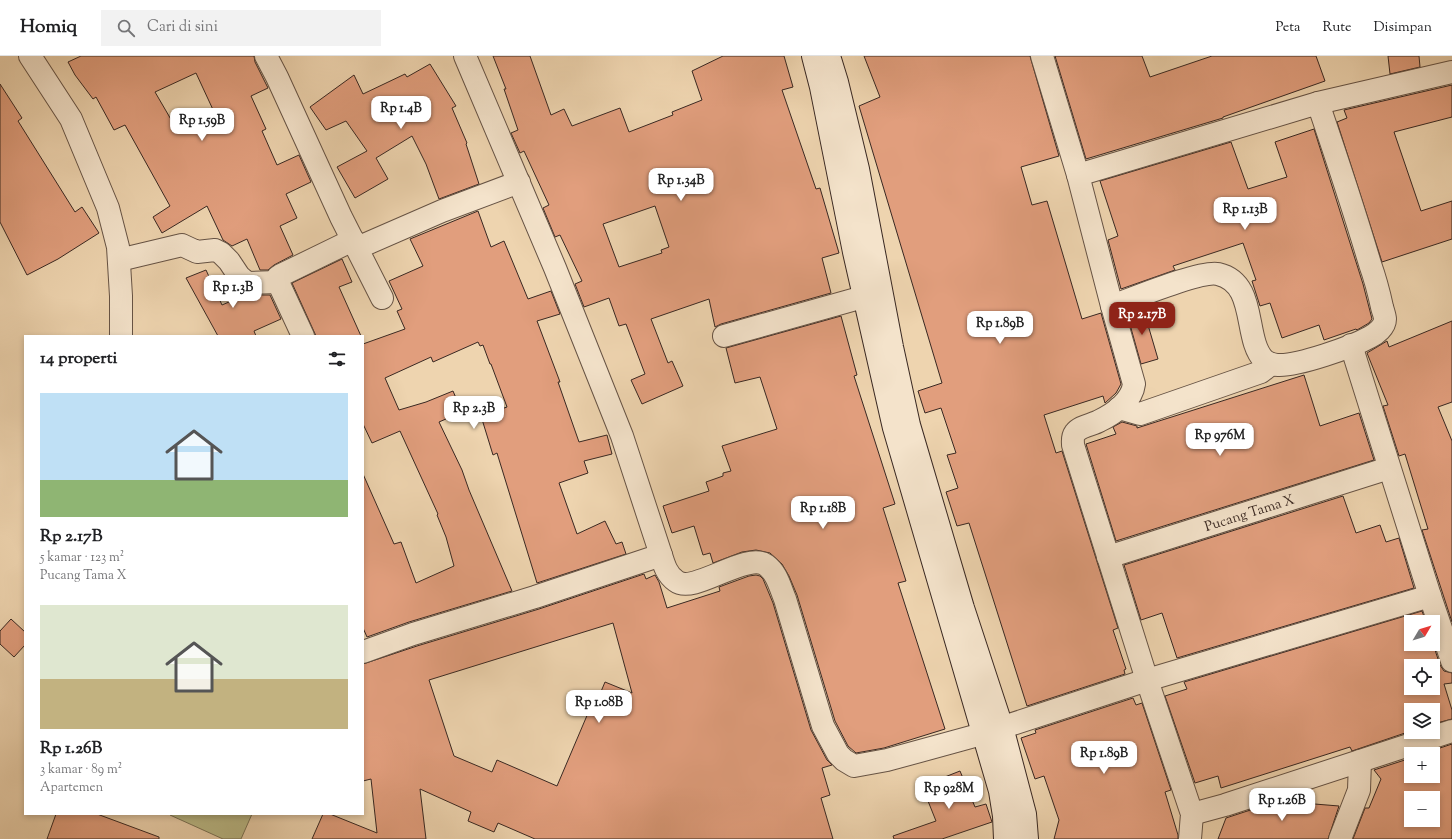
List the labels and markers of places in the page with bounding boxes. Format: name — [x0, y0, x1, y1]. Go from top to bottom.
pin: Rp 1.4B — [364, 96, 438, 130]
pin: Rp 1.59B — [161, 108, 243, 142]
pin: Rp 1.34B — [640, 168, 722, 202]
pin: Rp 1.13B — [1204, 197, 1286, 231]
pin: Rp 1.3B — [196, 275, 270, 309]
pin: Rp 2.17B — [1101, 302, 1183, 336]
pin: Rp 1.89B — [959, 311, 1041, 345]
pin: Rp 2.3B — [437, 396, 511, 430]
pin: Rp 976M — [1183, 423, 1257, 457]
pin: Rp 1.18B — [782, 496, 864, 530]
pin: Rp 1.08B — [558, 690, 640, 724]
pin: Rp 1.89B — [1063, 741, 1145, 775]
pin: Rp 928M — [912, 776, 986, 810]
pin: Rp 1.26B — [1241, 788, 1323, 822]

